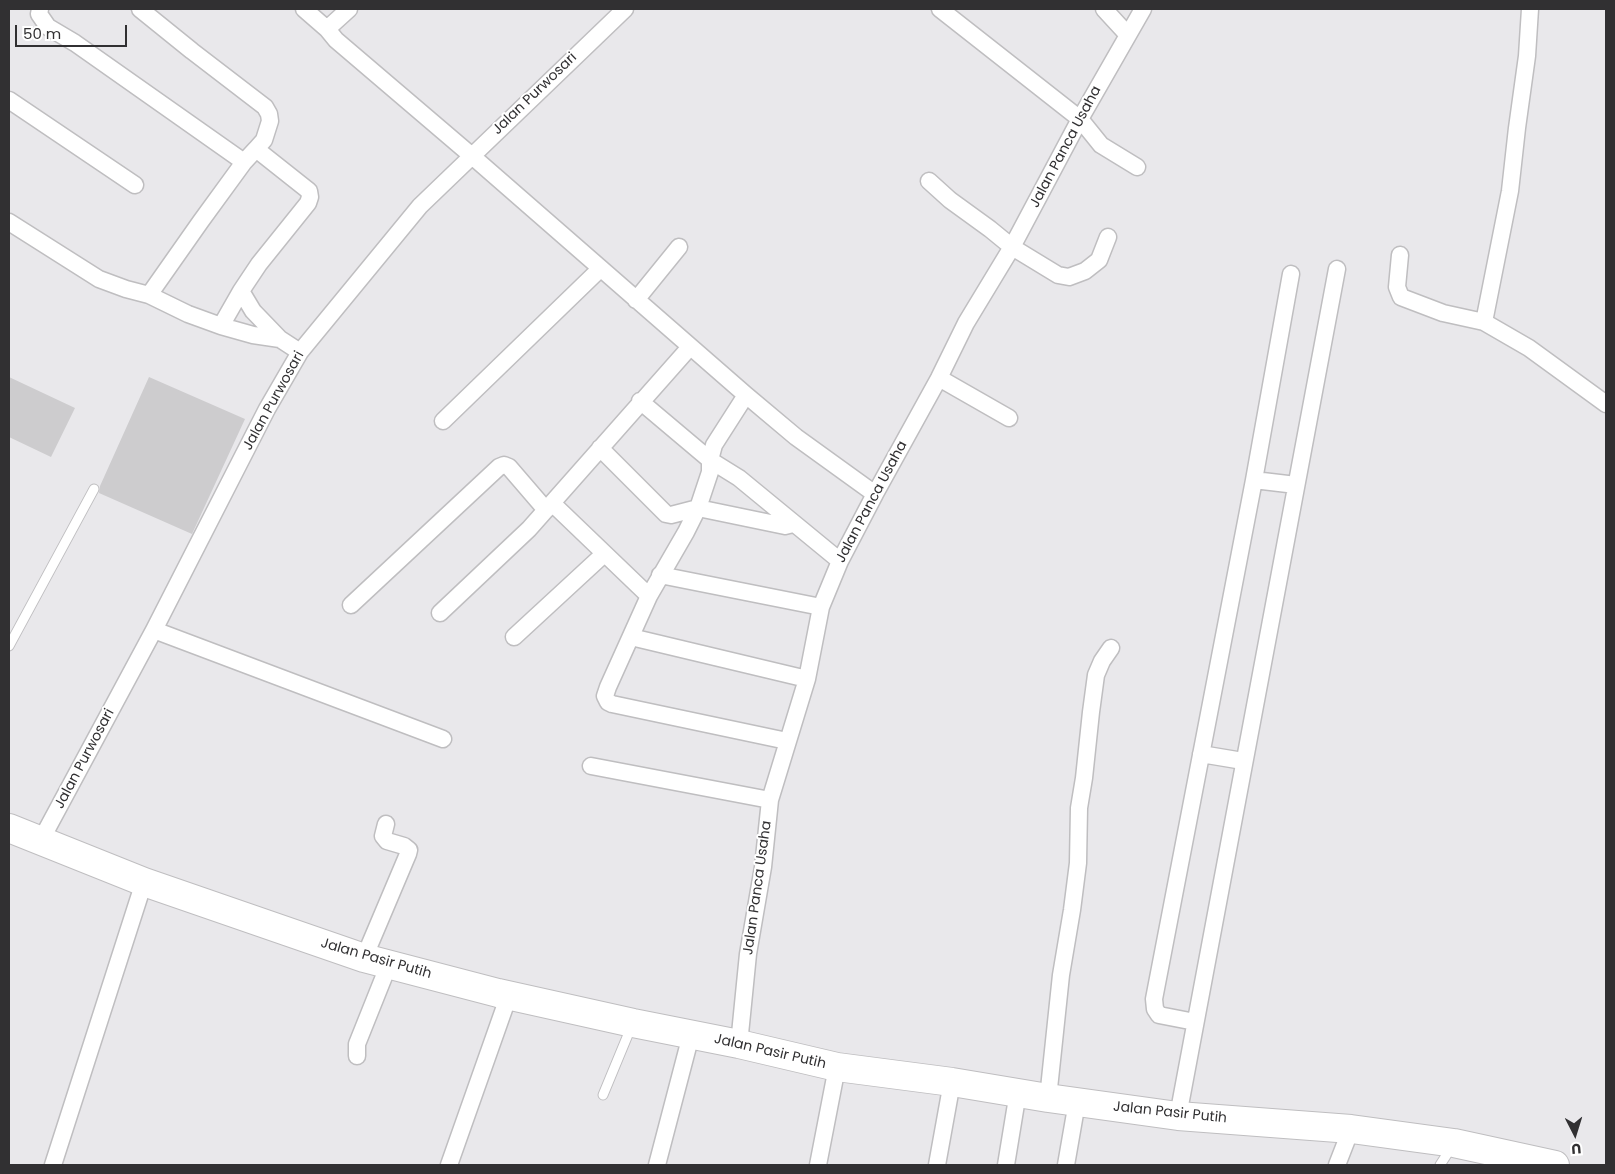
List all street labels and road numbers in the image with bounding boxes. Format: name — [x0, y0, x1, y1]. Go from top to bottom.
street label: Jalan Purwosari — [489, 50, 581, 138]
street label: Jalan Panca Usaha — [1027, 83, 1105, 211]
street label: Jalan Purwosari — [240, 349, 308, 453]
street label: Jalan Panca Usaha — [833, 438, 911, 566]
street label: Jalan Purwosari — [52, 706, 118, 812]
street label: Jalan Panca Usaha — [740, 820, 776, 956]
street label: Jalan Pasir Putih — [319, 935, 433, 983]
street label: Jalan Pasir Putih — [712, 1031, 828, 1073]
street label: Jalan Pasir Putih — [1112, 1099, 1228, 1127]

